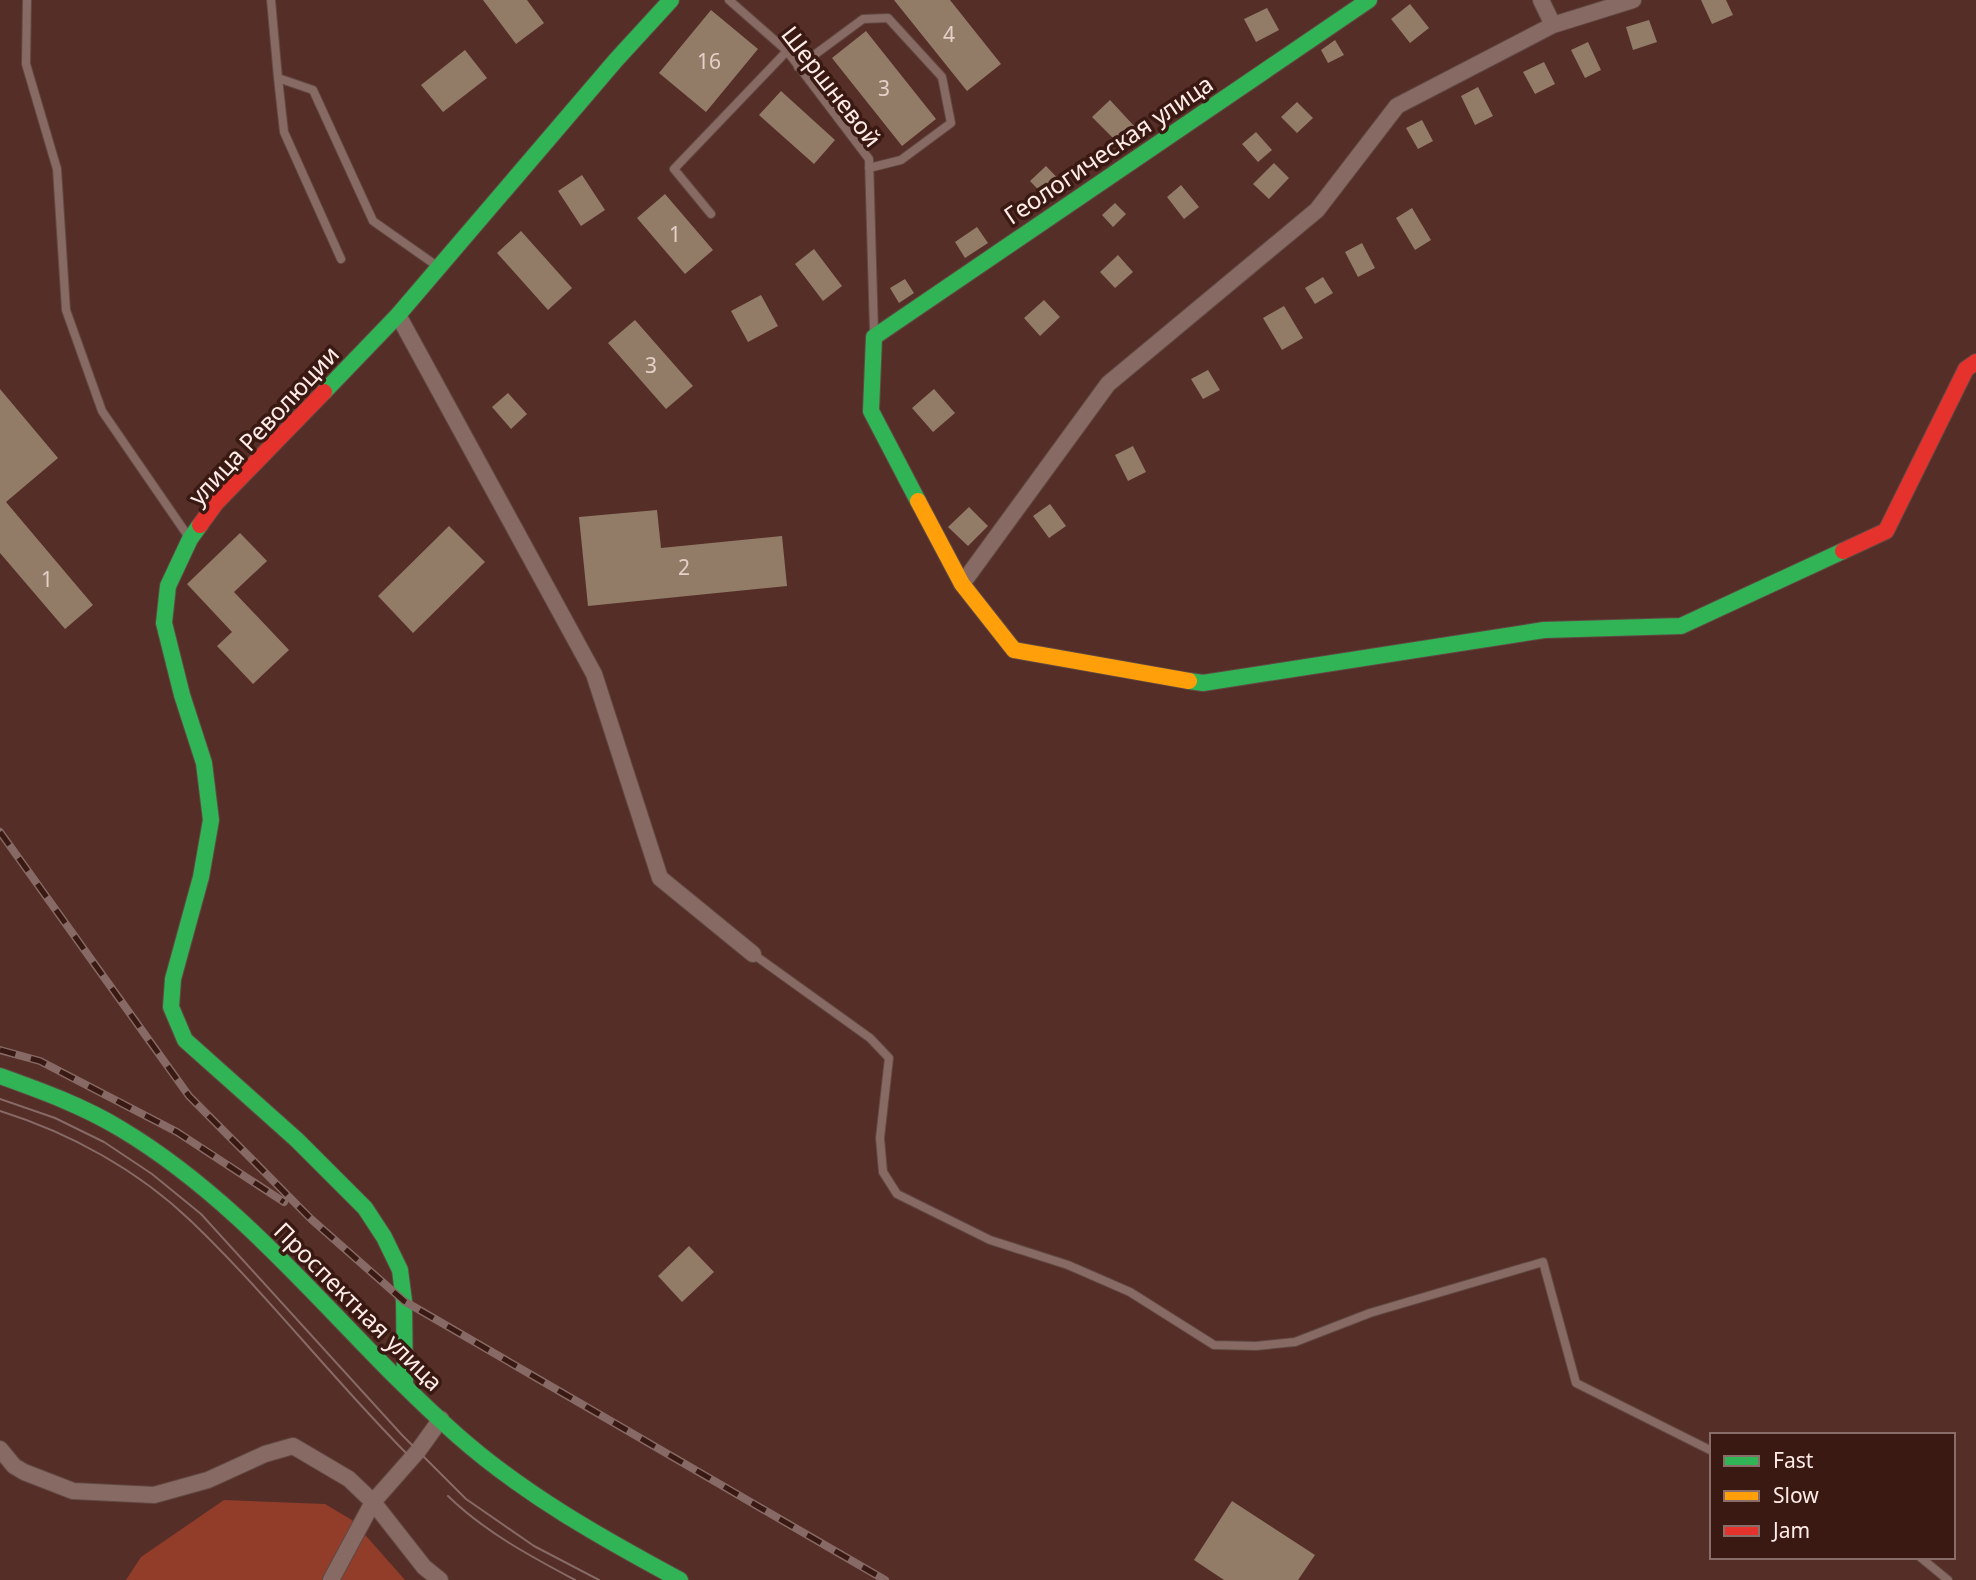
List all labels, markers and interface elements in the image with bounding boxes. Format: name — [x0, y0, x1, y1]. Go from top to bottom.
street label: Шершневой — [774, 19, 890, 153]
house number: 4 — [943, 20, 955, 48]
house number: 16 — [697, 47, 721, 75]
street label: Геологическая улица — [997, 67, 1219, 231]
house number: 3 — [878, 74, 890, 102]
house number: 1 — [669, 220, 681, 248]
street label: улица Революции — [180, 338, 346, 512]
house number: 3 — [645, 351, 657, 379]
house number: 2 — [678, 553, 690, 581]
house number: 1 — [41, 565, 53, 593]
street label: Проспектная улица — [267, 1214, 451, 1398]
legend — [1710, 1433, 1955, 1559]
text: Fast — [1773, 1446, 1814, 1474]
text: Slow — [1773, 1481, 1819, 1509]
text: Jam — [1771, 1516, 1810, 1544]

